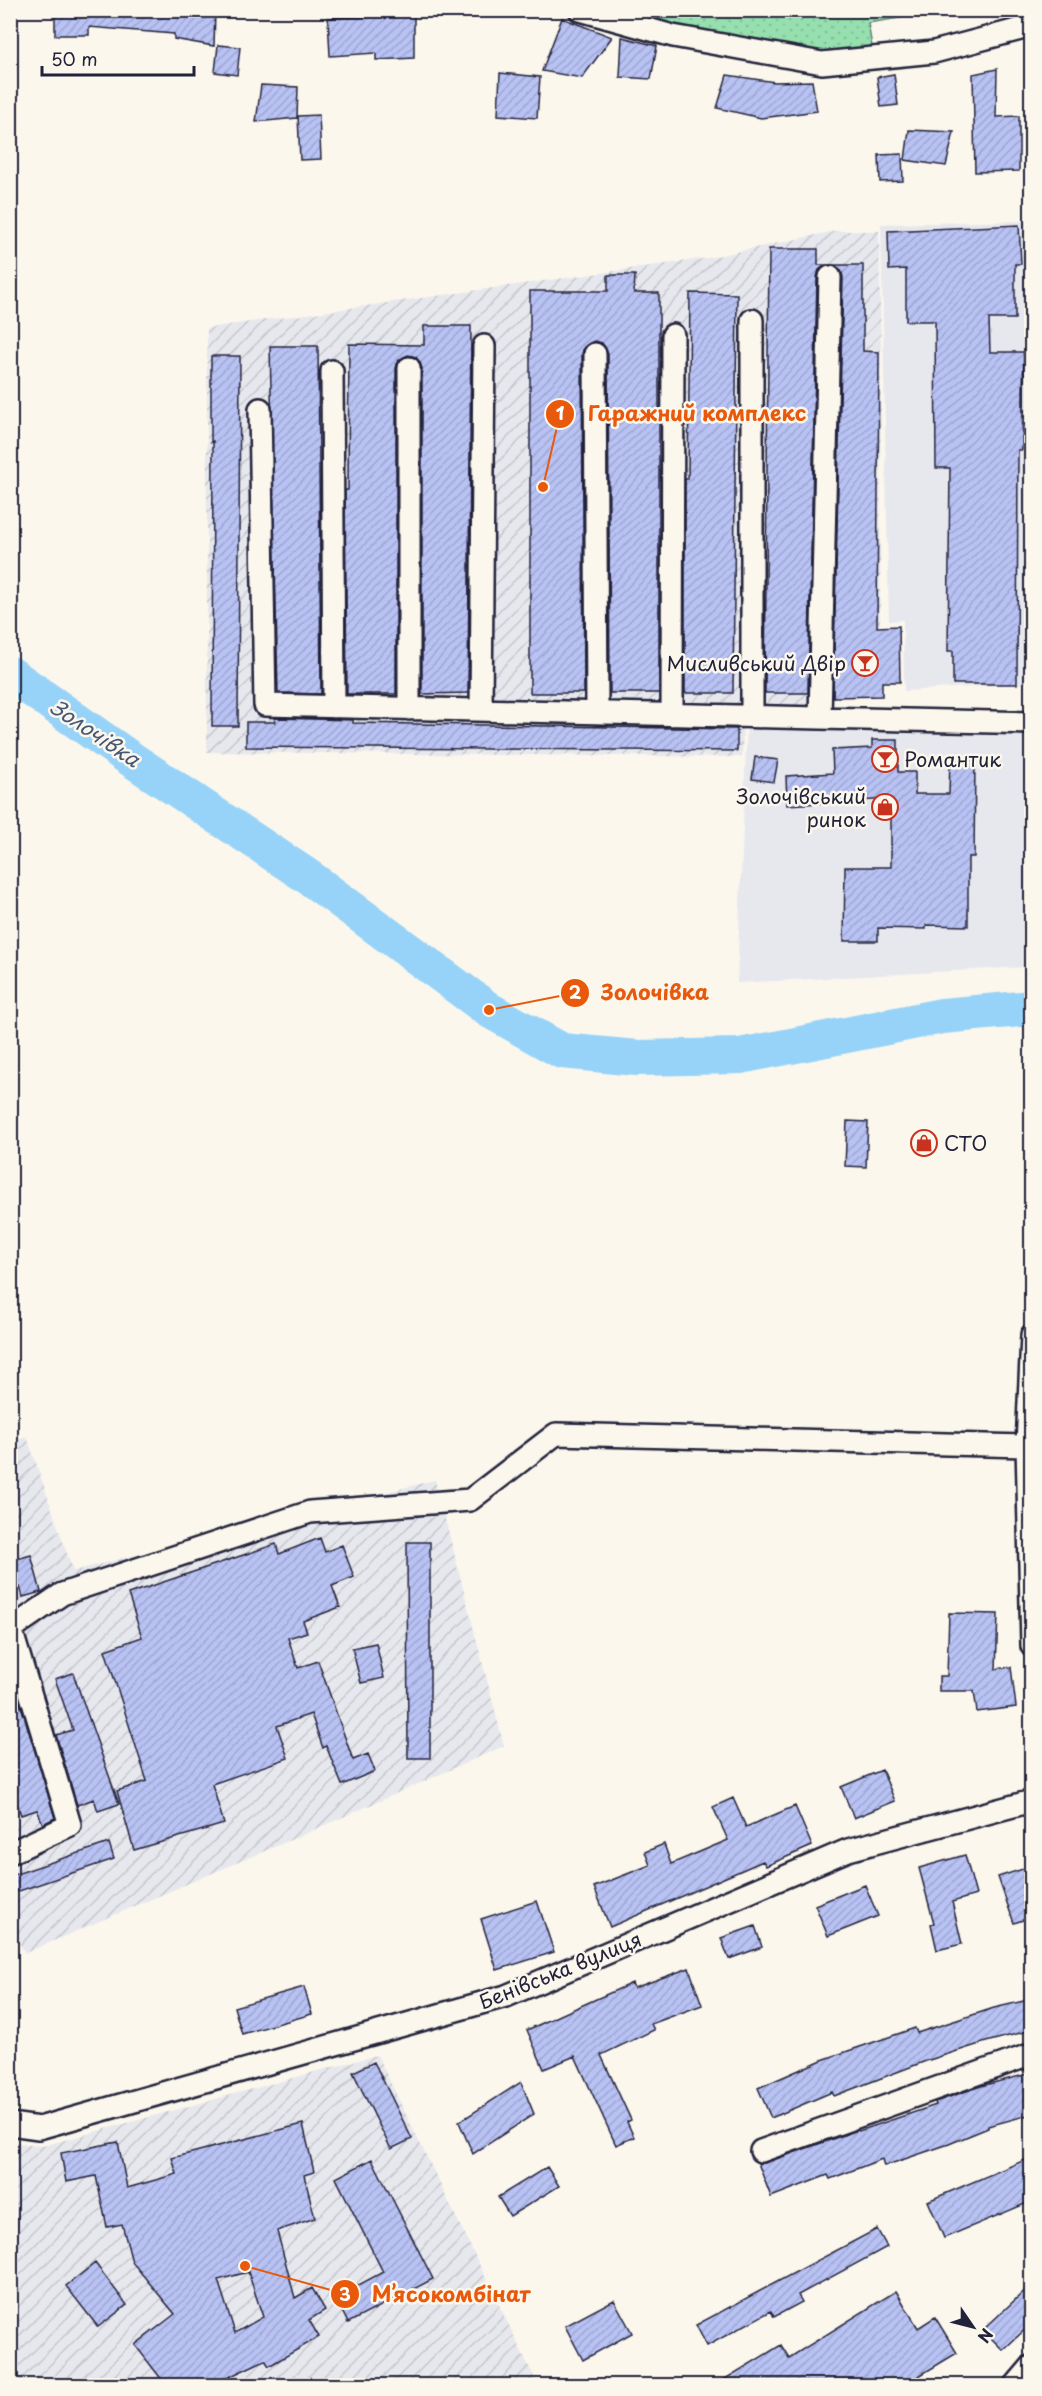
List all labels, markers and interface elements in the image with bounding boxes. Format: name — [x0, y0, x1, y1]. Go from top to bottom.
scale bar — [42, 39, 194, 77]
text: 50 m — [51, 45, 98, 72]
callout: Гаражний комплекс — [545, 394, 819, 433]
text: Гаражний комплекс — [588, 396, 806, 428]
text: 1 — [556, 399, 565, 426]
place label: Мисливський Двір — [667, 648, 846, 678]
bar icon: Мисливський Двір — [850, 648, 880, 678]
water label: Золочівка — [45, 690, 148, 774]
bar icon: Романтик — [870, 744, 900, 774]
place label: Романтик — [904, 744, 1001, 774]
place label: Золочівський ринок — [737, 781, 866, 834]
shop icon: Золочівський ринок — [870, 792, 900, 822]
callout: Золочівка — [560, 973, 721, 1012]
text: Золочівка — [600, 975, 709, 1007]
text: 2 — [569, 978, 582, 1005]
shop icon: СТО — [909, 1128, 939, 1158]
place label: СТО — [944, 1128, 987, 1158]
street label: Бенівська вулиця — [474, 1924, 646, 2016]
callout: Мʼясокомбінат — [330, 2275, 542, 2314]
text: Мʼясокомбінат — [372, 2277, 532, 2309]
text: 3 — [339, 2280, 351, 2307]
north arrow — [943, 2297, 1003, 2357]
text: N — [973, 2324, 1000, 2348]

